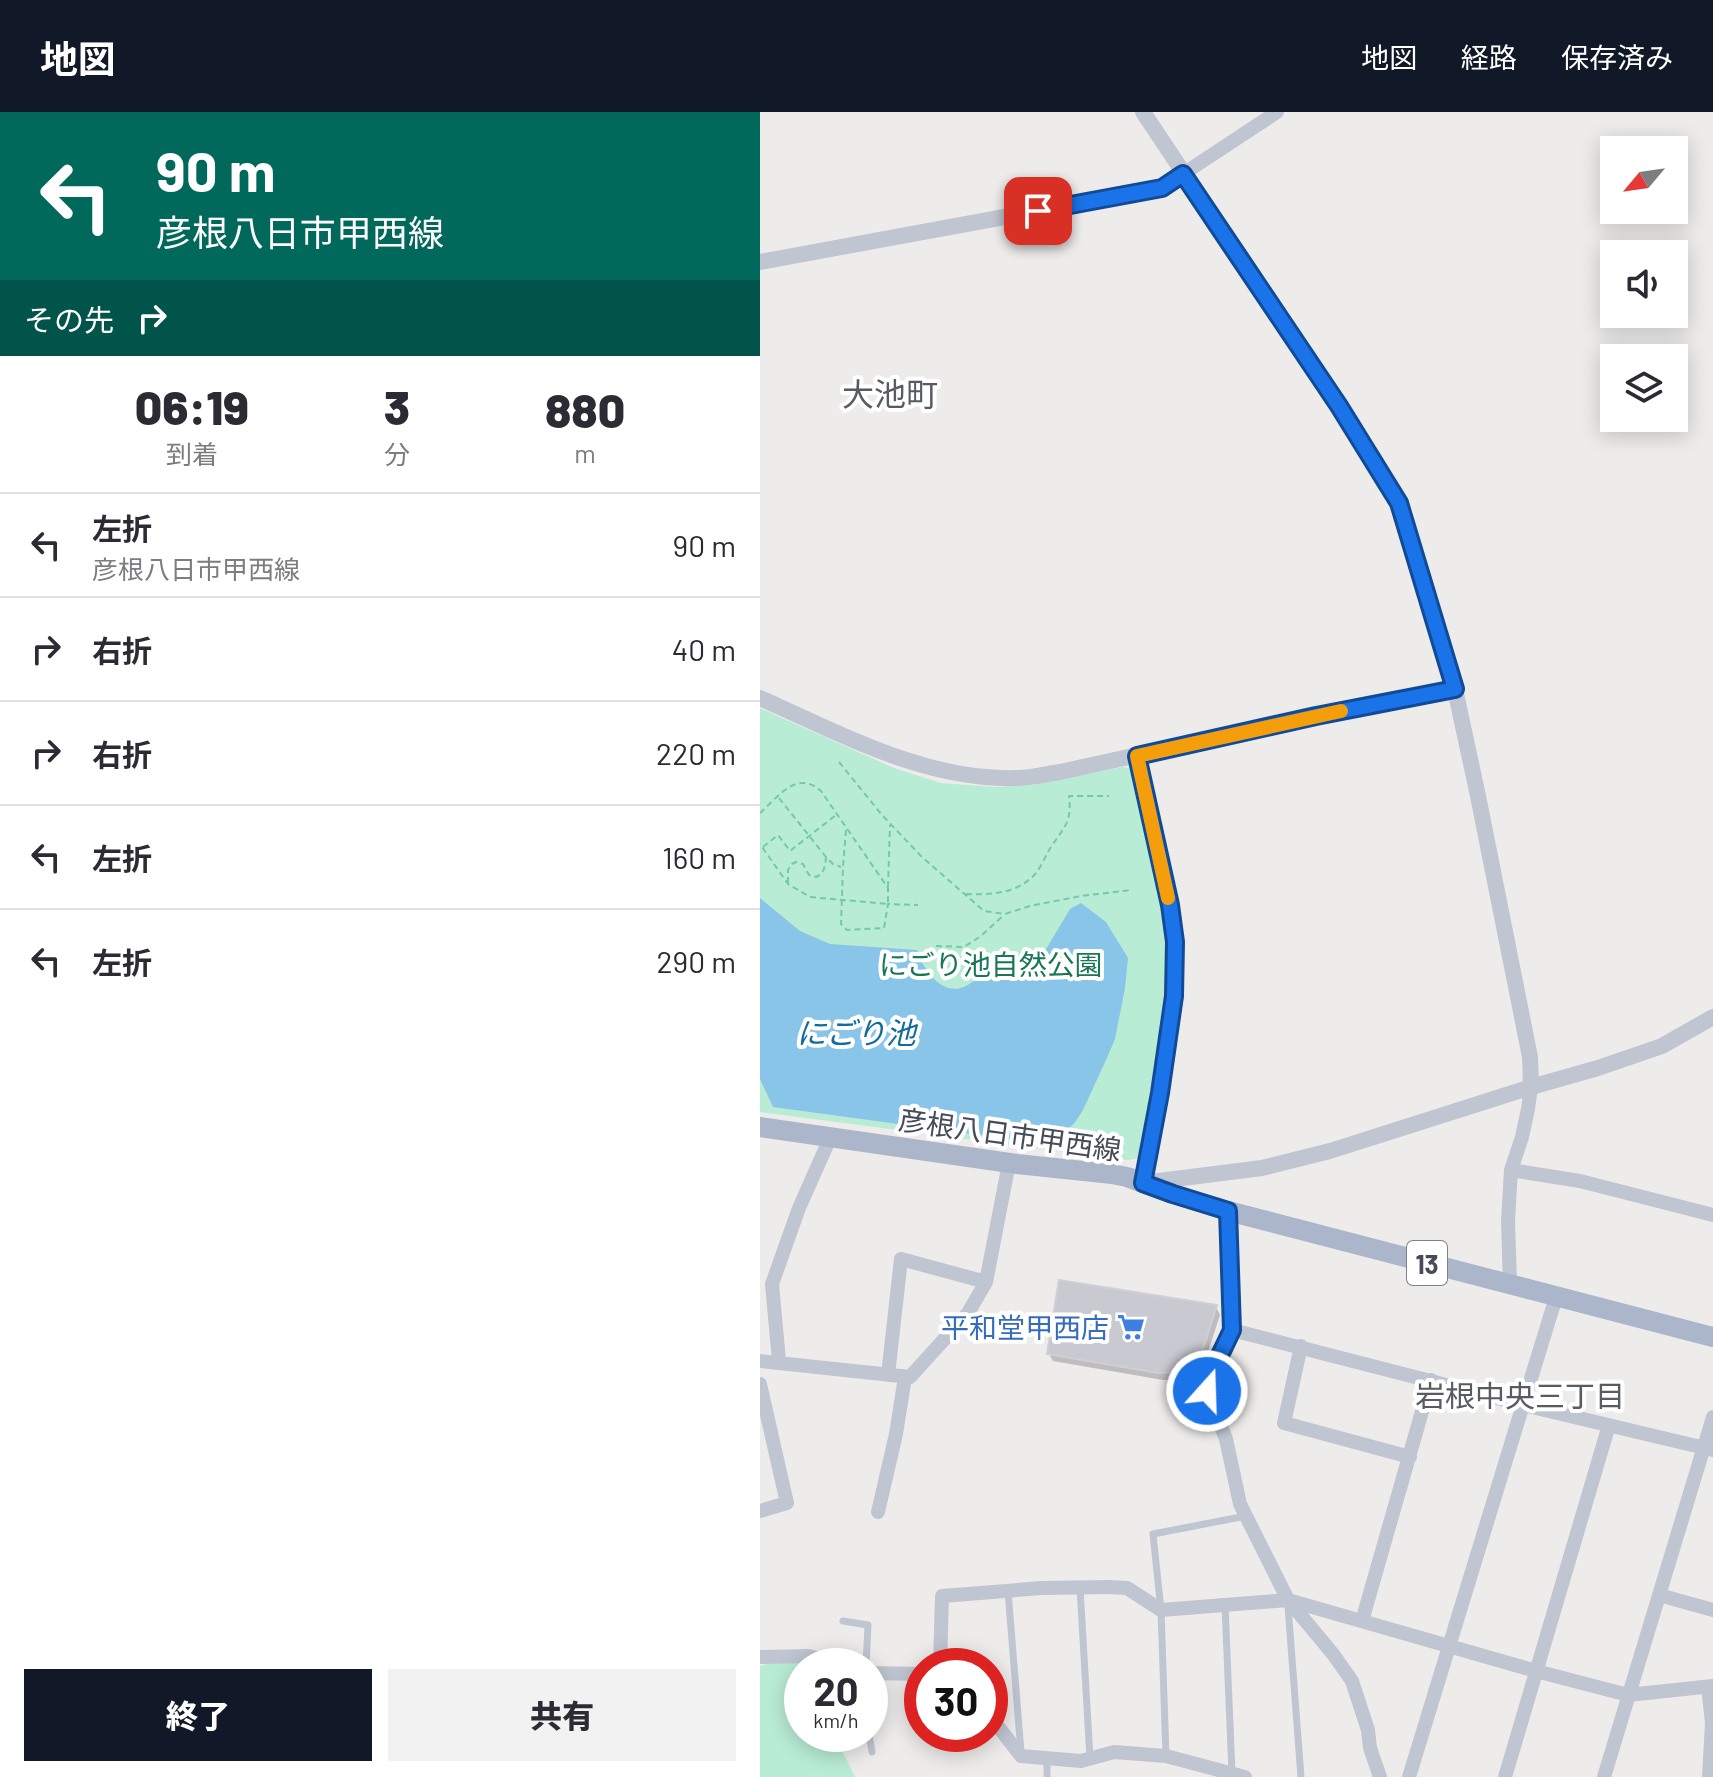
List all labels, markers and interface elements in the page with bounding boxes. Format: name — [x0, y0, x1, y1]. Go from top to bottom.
text: 地図 — [40, 35, 116, 81]
text: 地図 — [1361, 40, 1417, 74]
text: 経路 — [1461, 40, 1517, 74]
text: 保存済み — [1561, 40, 1673, 74]
text: 90 m — [156, 136, 276, 203]
north arrow — [1600, 136, 1688, 224]
map controls — [1600, 136, 1688, 432]
icon: left — [24, 144, 128, 248]
pin — [1004, 177, 1072, 245]
icon: arrive — [1016, 189, 1060, 233]
text: 彦根八日市甲西線 — [156, 210, 444, 253]
button: sound — [1600, 240, 1688, 328]
icon: right — [130, 296, 174, 340]
text: その先 — [24, 301, 114, 337]
button: layers — [1600, 344, 1688, 432]
district label: 大池町 — [842, 374, 938, 412]
text: 06:19 — [135, 377, 249, 435]
text: 3 — [384, 377, 410, 435]
text: 880 — [545, 380, 625, 438]
text: m — [574, 437, 596, 468]
text: 到着 — [166, 438, 218, 469]
text: 分 — [384, 438, 410, 469]
text: 左折 — [92, 510, 152, 546]
icon: left — [24, 523, 68, 567]
text: 90 m — [673, 527, 736, 563]
text: 彦根八日市甲西線 — [92, 553, 300, 584]
icon: right — [24, 627, 68, 671]
text: 40 m — [672, 631, 736, 667]
text: 右折 — [92, 632, 152, 668]
icon: right — [24, 731, 68, 775]
text: 220 m — [656, 735, 736, 771]
text: 右折 — [92, 736, 152, 772]
icon: left — [24, 835, 68, 879]
text: 160 m — [662, 839, 736, 875]
text: 左折 — [92, 840, 152, 876]
icon: left — [24, 939, 68, 983]
text: 290 m — [657, 943, 736, 979]
text: 左折 — [92, 944, 152, 980]
park label: にごり池自然公園 — [879, 947, 1103, 981]
water label: にごり池 — [796, 1014, 919, 1050]
street label: 彦根八日市甲西線 — [897, 1102, 1123, 1166]
road number: 13 — [1407, 1241, 1447, 1285]
place label: 平和堂甲西店 — [941, 1310, 1109, 1344]
supermarket icon: 平和堂甲西店 — [1116, 1312, 1146, 1342]
position arrow — [1165, 1349, 1249, 1433]
district label: 岩根中央三丁目 — [1415, 1377, 1625, 1413]
speed limit sign: 30 — [904, 1648, 1008, 1752]
text: 20 — [813, 1666, 859, 1714]
button: 終了 — [24, 1669, 372, 1761]
button: 共有 — [388, 1669, 736, 1761]
text: km/h — [813, 1708, 859, 1732]

